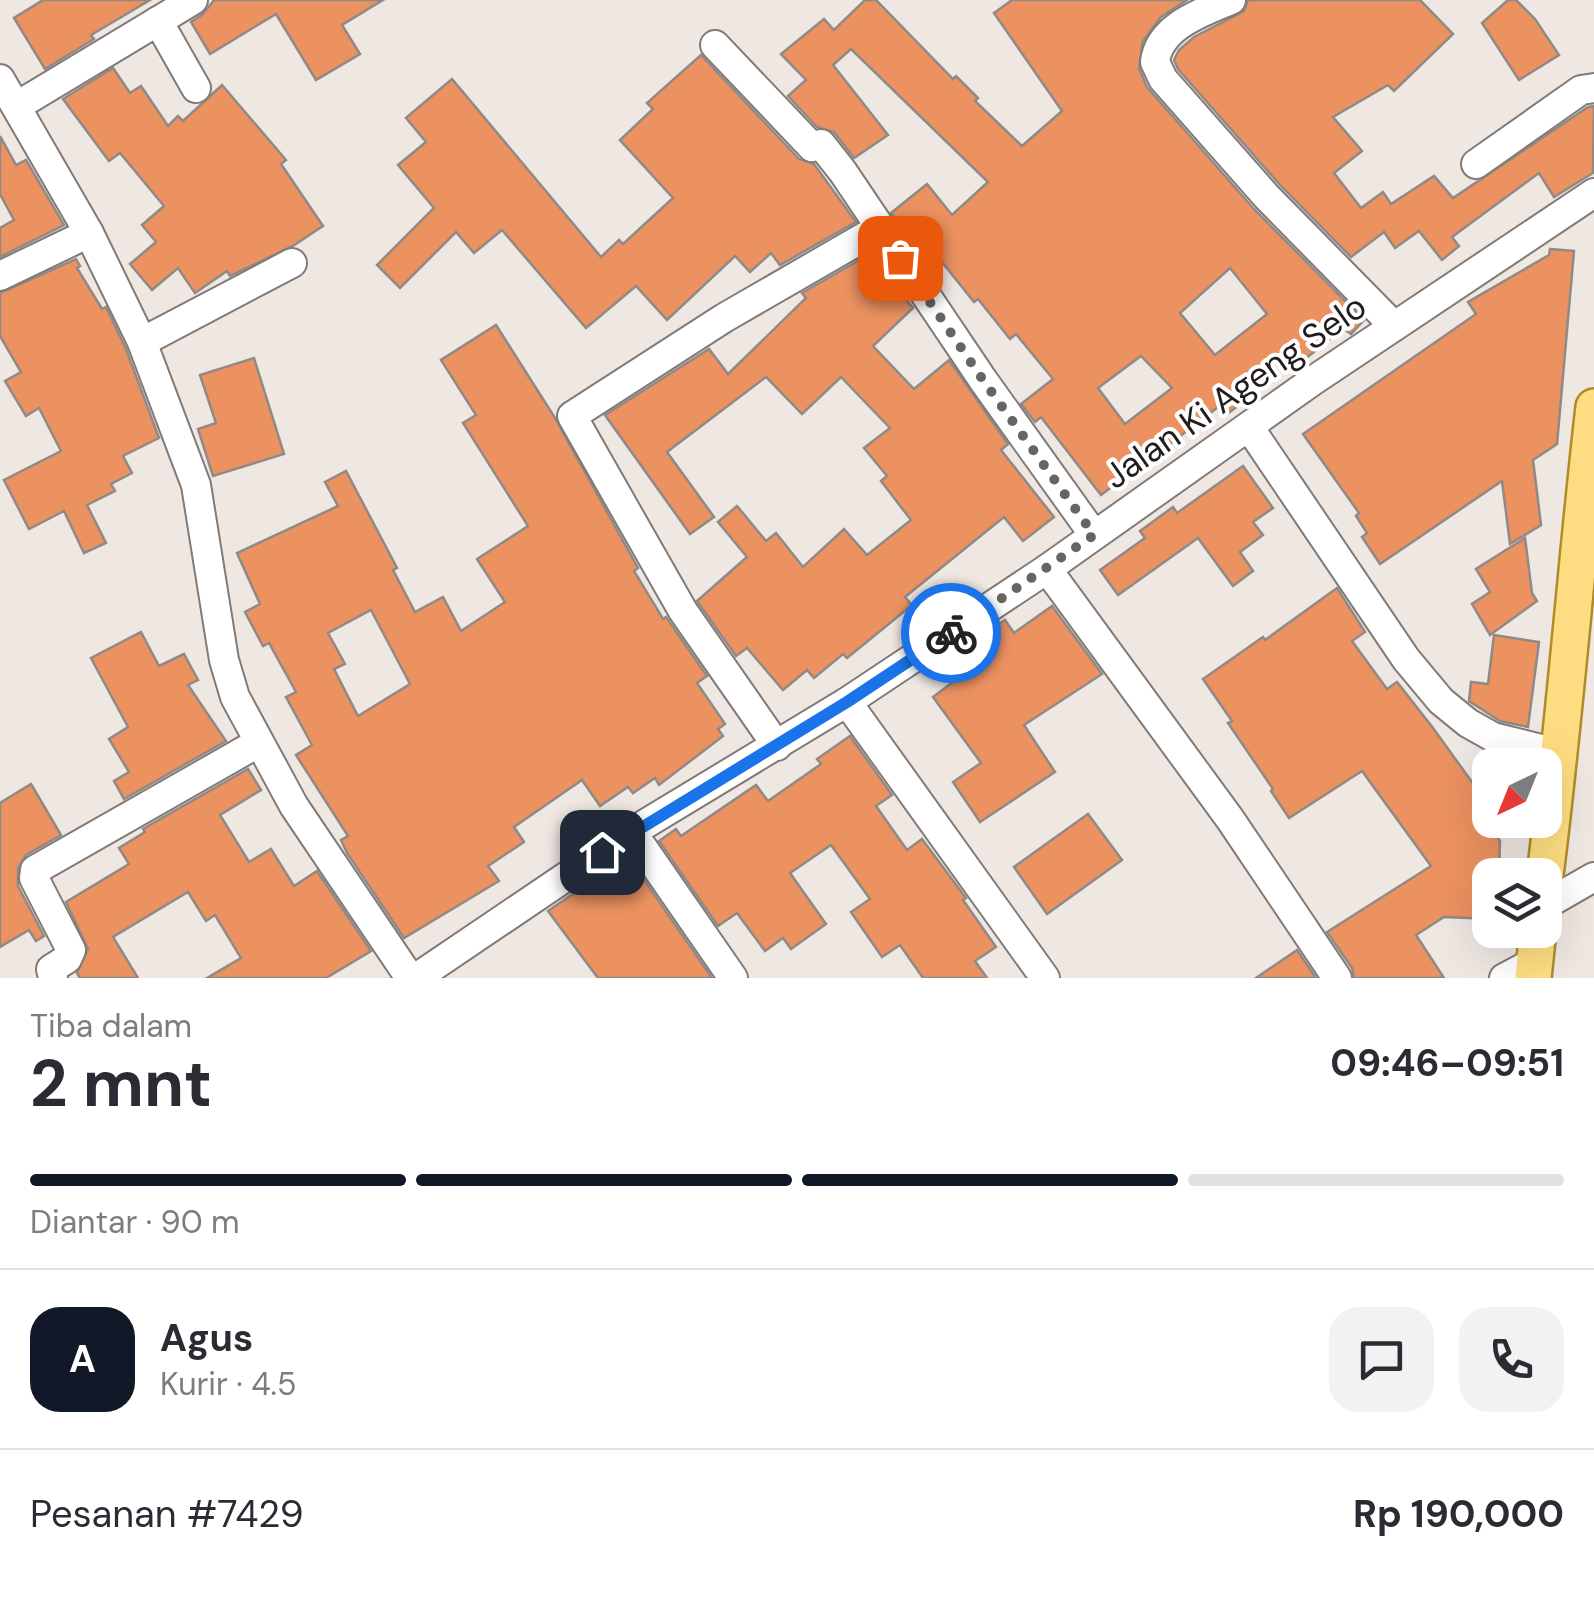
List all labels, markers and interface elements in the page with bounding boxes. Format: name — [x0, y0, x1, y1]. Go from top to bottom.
pin — [858, 216, 943, 301]
icon: bag — [873, 231, 928, 286]
street label: Jalan Ki Ageng Selo — [1095, 283, 1375, 499]
courier — [901, 583, 1001, 683]
icon: bike — [924, 606, 979, 661]
north arrow — [1472, 748, 1562, 838]
map controls — [1472, 748, 1562, 948]
pin — [560, 810, 645, 895]
icon: home — [575, 825, 630, 880]
button: layers — [1472, 858, 1562, 948]
text: Tiba dalam — [30, 1005, 192, 1047]
text: 09:46–09:51 — [1330, 1038, 1564, 1088]
text: 2 mnt — [30, 1042, 212, 1126]
text: Diantar · 90 m — [30, 1201, 240, 1243]
button: chat — [1329, 1307, 1434, 1412]
button: phone — [1459, 1307, 1564, 1412]
text: Agus — [160, 1313, 253, 1363]
text: A — [69, 1334, 96, 1384]
text: Kurir · 4.5 — [160, 1363, 296, 1405]
text: Pesanan #7429 — [30, 1489, 304, 1539]
text: Rp 190,000 — [1353, 1489, 1564, 1539]

